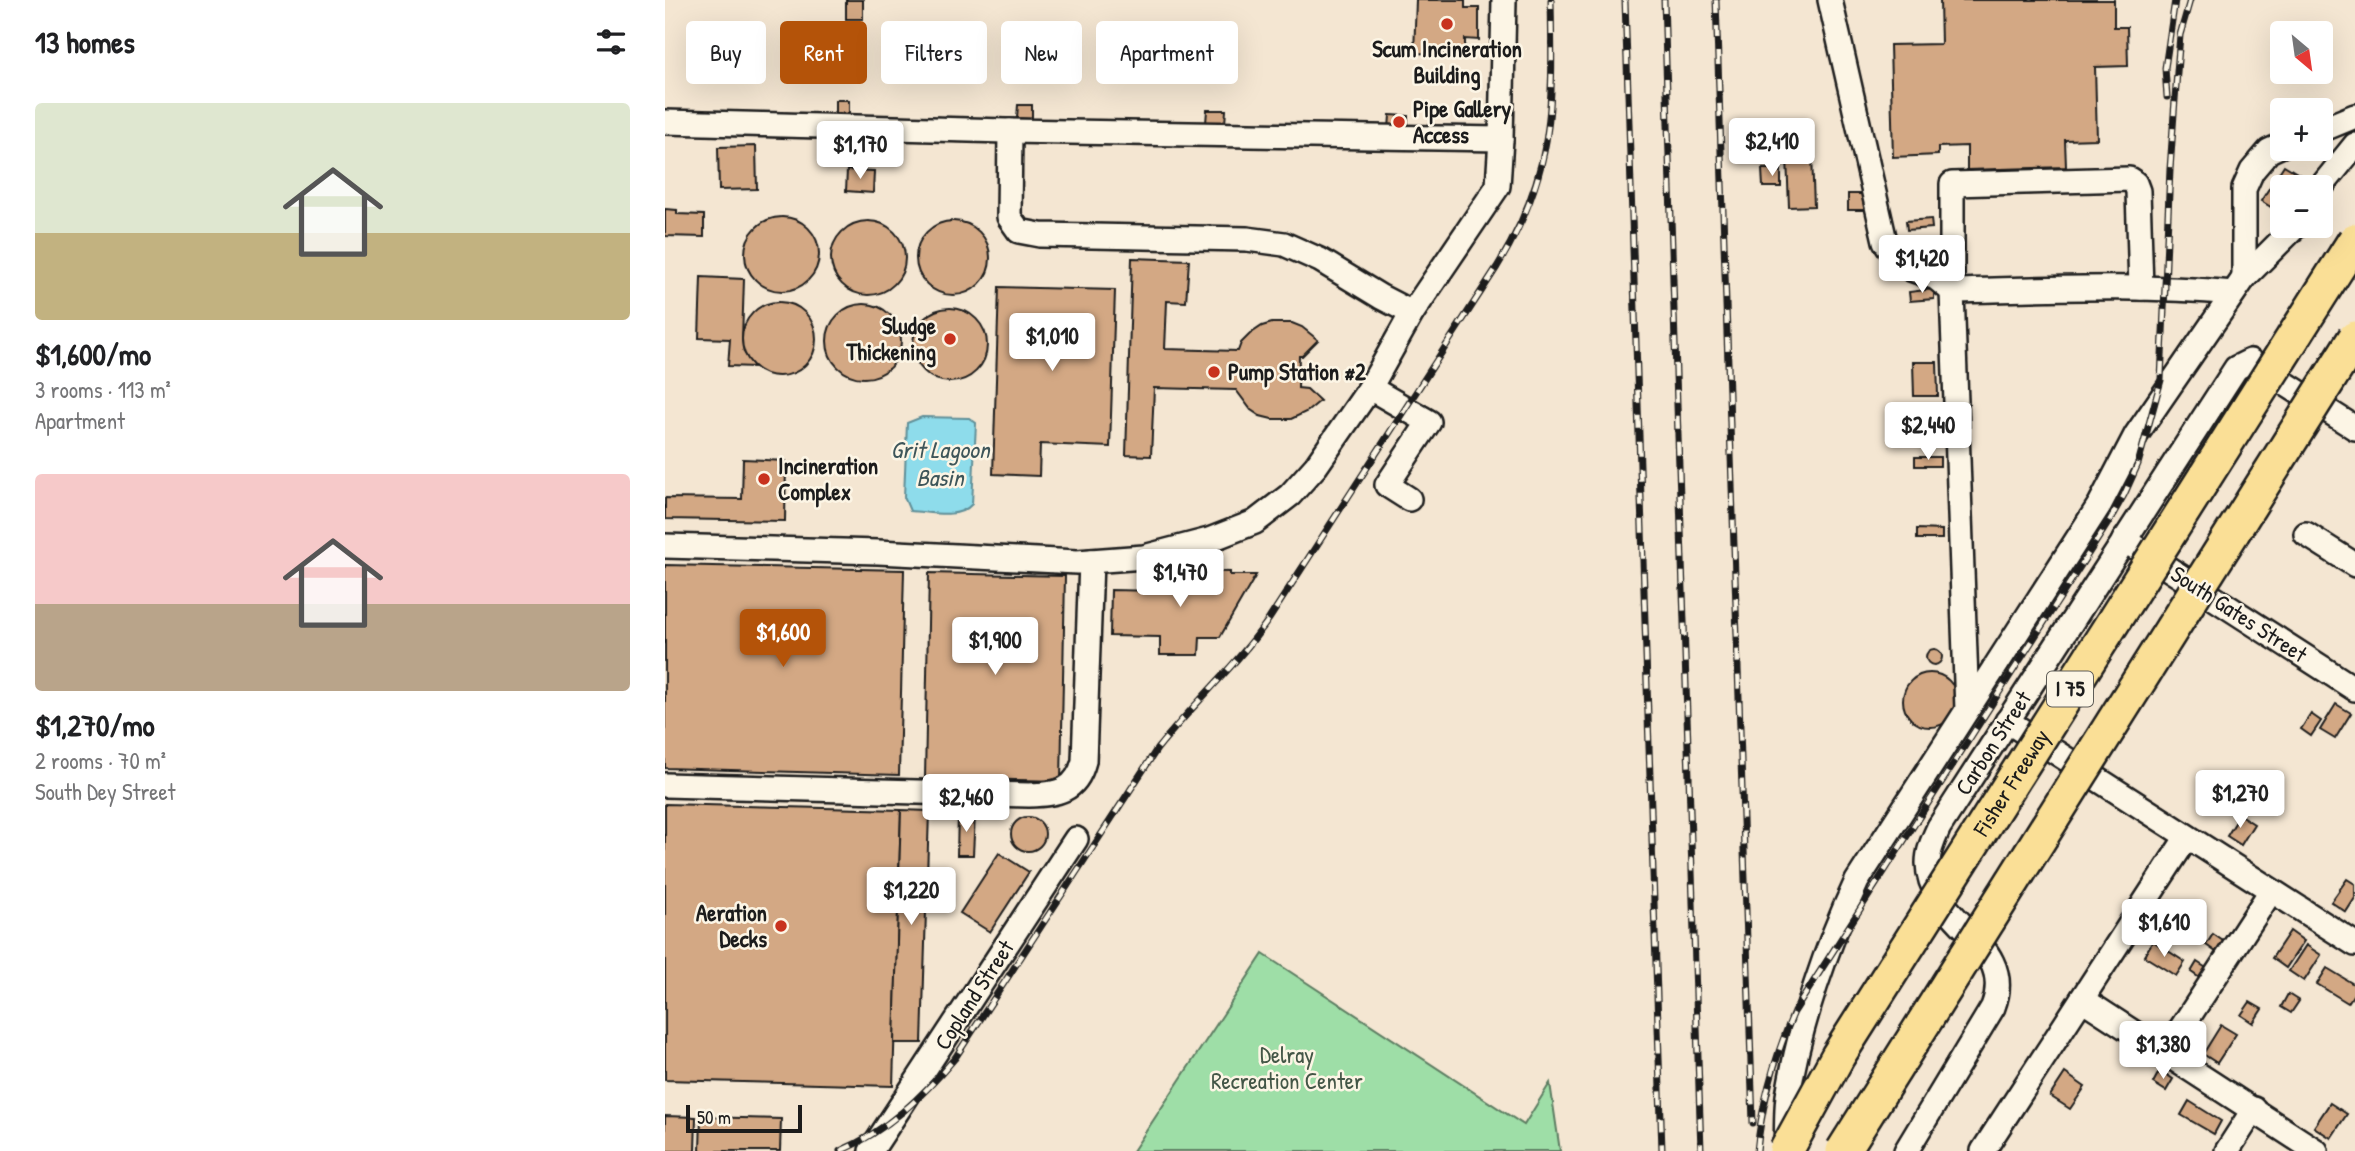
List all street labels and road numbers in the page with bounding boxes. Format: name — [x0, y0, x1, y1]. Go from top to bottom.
street label: South Gates Street — [2165, 558, 2314, 670]
road number: I 75 — [2047, 672, 2093, 706]
street label: Carbon Street — [1947, 684, 2038, 801]
street label: Fisher Freeway — [1965, 723, 2056, 842]
street label: Copland Street — [927, 933, 1021, 1056]

